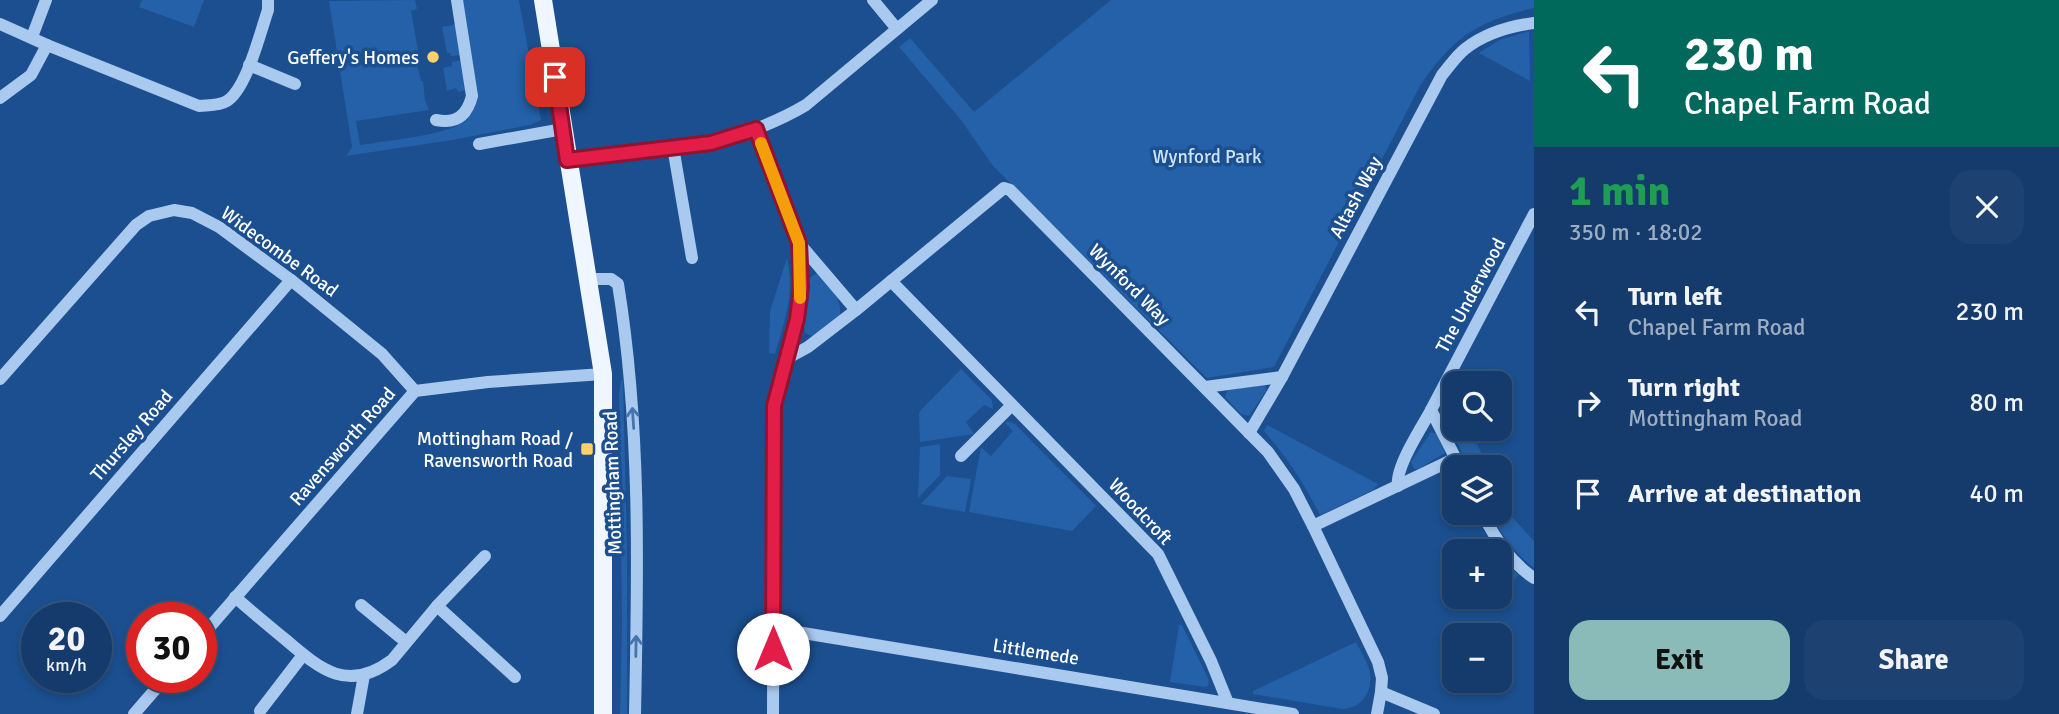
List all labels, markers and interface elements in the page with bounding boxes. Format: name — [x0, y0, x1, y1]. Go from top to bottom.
text: 230 m — [1684, 24, 1814, 84]
icon: left — [1569, 28, 1660, 119]
place label: Geffery's Homes — [287, 46, 419, 70]
pin — [525, 47, 585, 107]
marker: Geffery's Homes — [425, 49, 441, 65]
icon: arrive — [536, 58, 574, 96]
text: Chapel Farm Road — [1684, 84, 1931, 123]
park label: Wynford Park — [1153, 145, 1262, 169]
street label: Altash Way — [1324, 152, 1388, 243]
text: 1 min — [1569, 166, 1670, 217]
button: close — [1950, 170, 2024, 244]
street label: Widecombe Road — [216, 201, 343, 302]
text: 350 m · 18:02 — [1569, 218, 1703, 247]
street label: The Underwood — [1431, 234, 1511, 357]
street label: Wynford Way — [1083, 239, 1175, 331]
text: Turn left — [1628, 281, 1722, 313]
icon: left — [1569, 293, 1607, 331]
text: 230 m — [1955, 296, 2024, 328]
text: Chapel Farm Road — [1628, 313, 1806, 342]
map controls — [1442, 371, 1512, 693]
button: search — [1442, 371, 1512, 441]
text: Turn right — [1628, 372, 1740, 404]
street label: Ravensworth Road — [285, 382, 401, 511]
icon: right — [1569, 384, 1607, 422]
street label: Thursley Road — [85, 385, 178, 486]
text: 80 m — [1969, 387, 2024, 419]
text: Mottingham Road — [1628, 404, 1802, 433]
one-way arrow — [626, 407, 639, 430]
street label: Mottingham Road — [598, 411, 628, 555]
place label: Mottingham Road / Ravensworth Road — [417, 427, 573, 473]
marker: Mottingham Road / Ravensworth Road — [579, 441, 595, 457]
button: layers — [1442, 455, 1512, 525]
street label: Woodcroft — [1103, 473, 1177, 550]
icon: arrive — [1569, 475, 1607, 513]
text: Arrive at destination — [1628, 478, 1861, 510]
text: 40 m — [1969, 478, 2024, 510]
button: + — [1442, 539, 1512, 609]
speed limit sign: 30 — [126, 602, 217, 693]
position arrow — [736, 612, 810, 686]
text: 20 — [48, 617, 85, 660]
button: Exit — [1569, 620, 1790, 700]
button: Share — [1804, 620, 2024, 700]
button: − — [1442, 623, 1512, 693]
street label: Littlemede — [991, 633, 1081, 671]
one-way arrow — [629, 635, 643, 658]
text: km/h — [46, 654, 87, 676]

